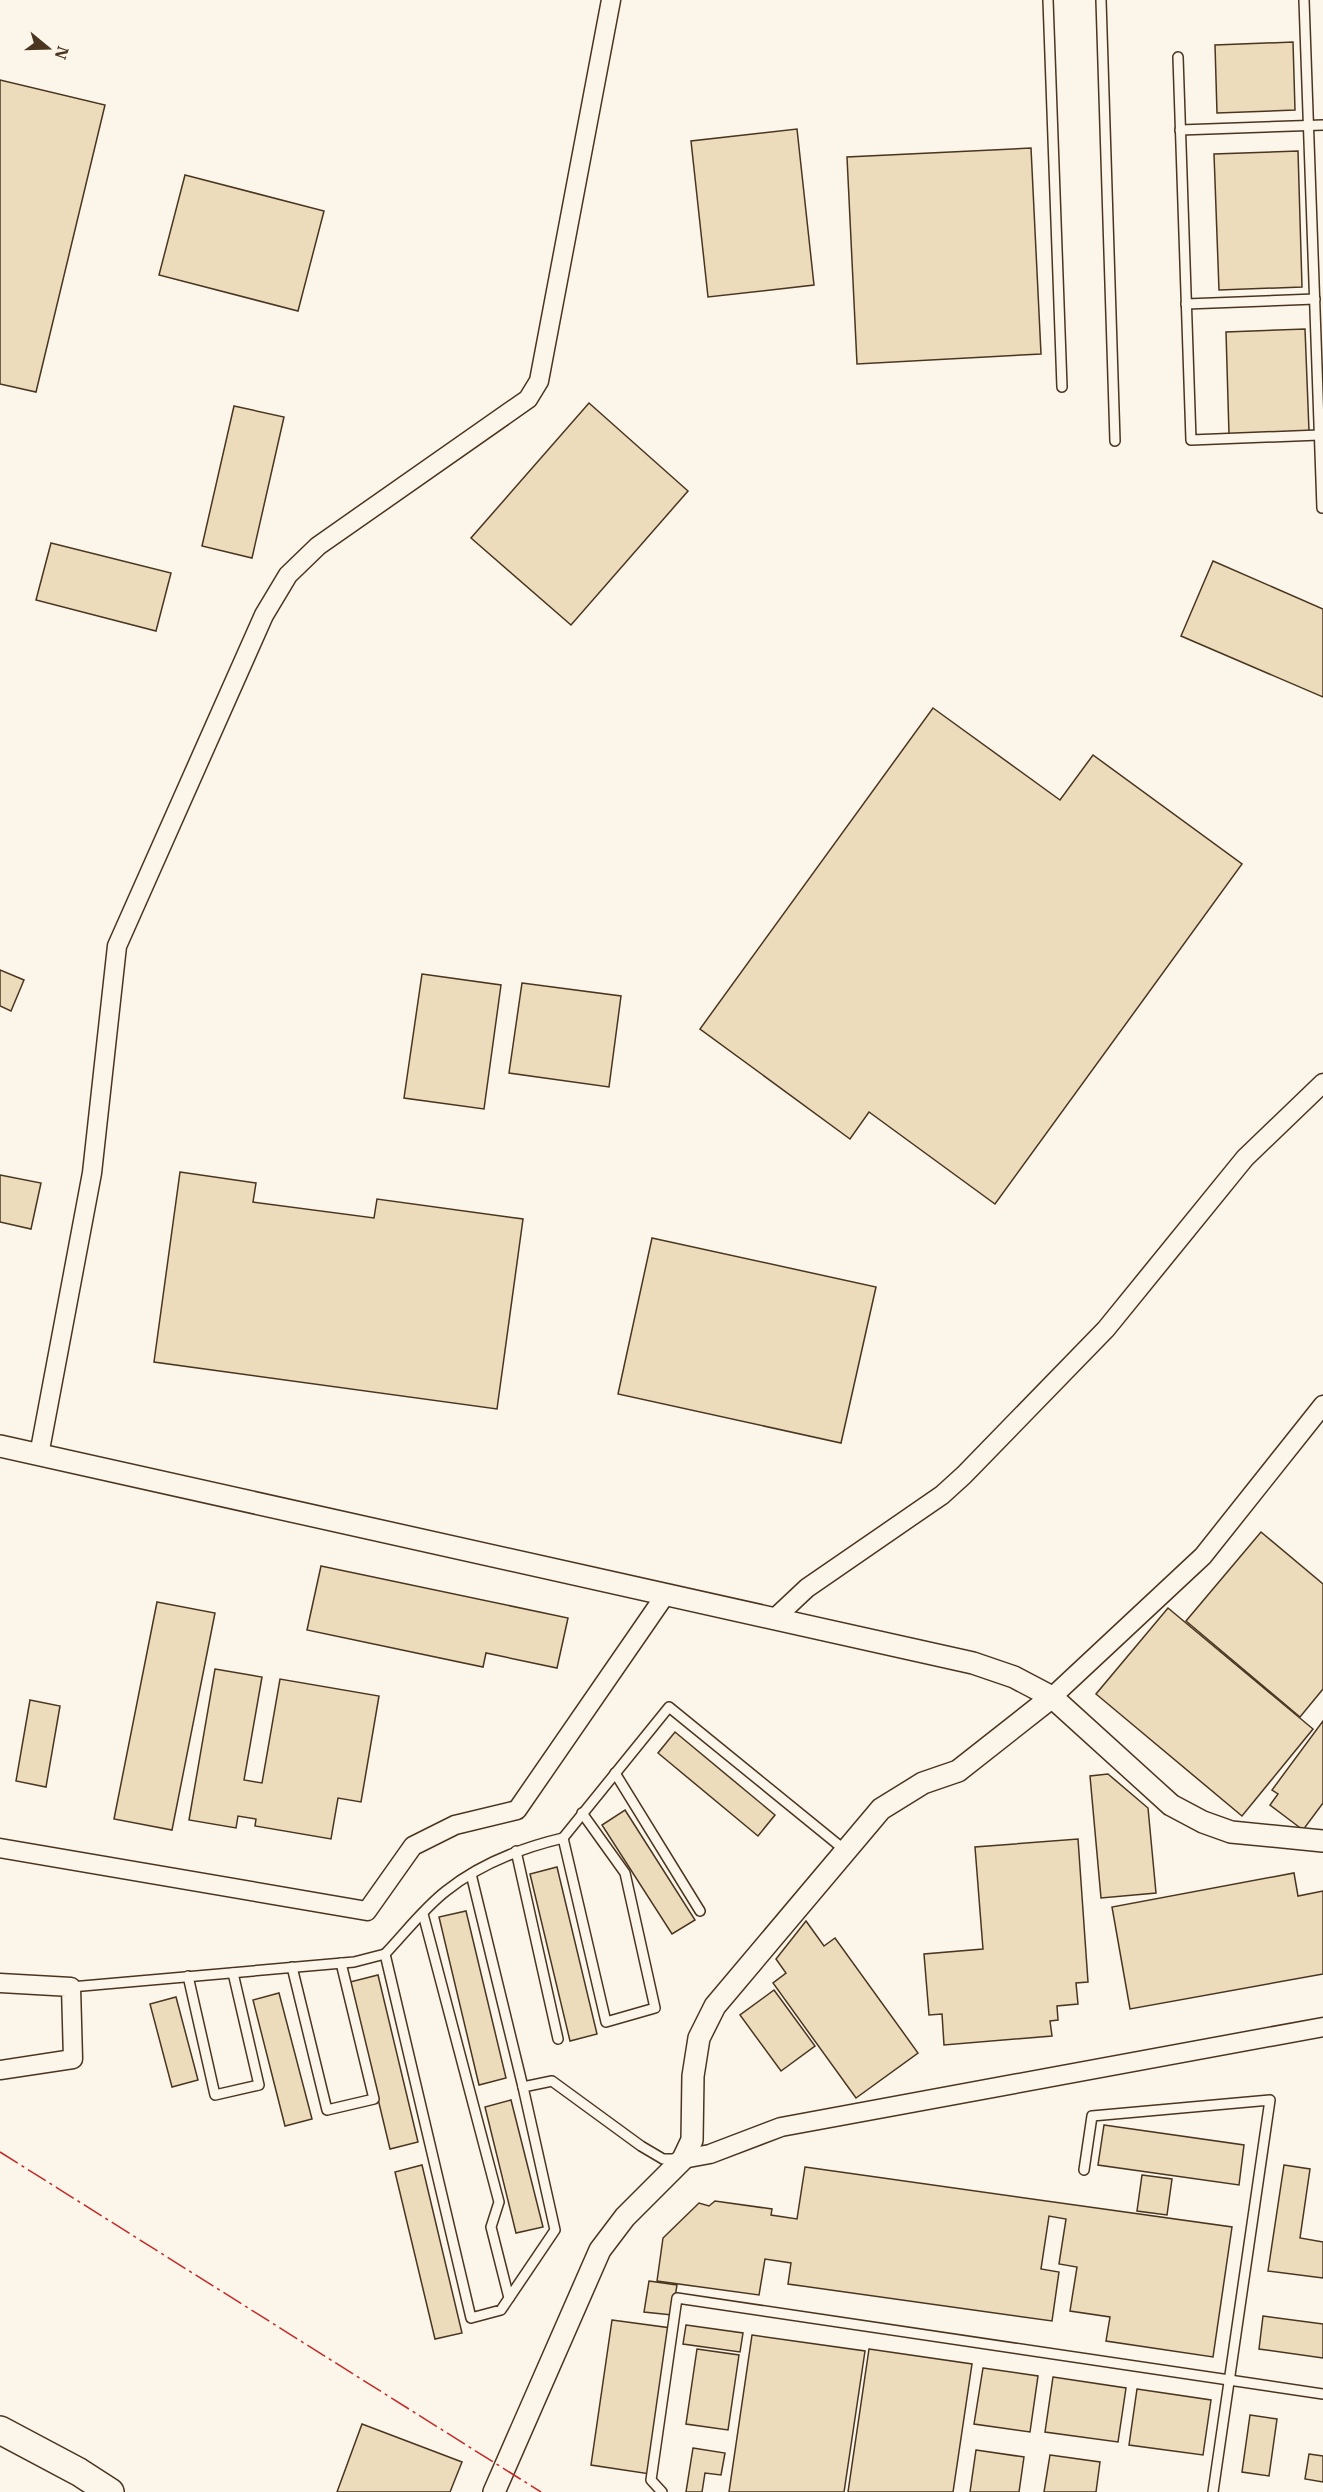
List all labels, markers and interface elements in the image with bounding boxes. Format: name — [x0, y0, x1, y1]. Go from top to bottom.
north arrow — [18, 18, 78, 78]
text: N — [51, 44, 74, 62]

